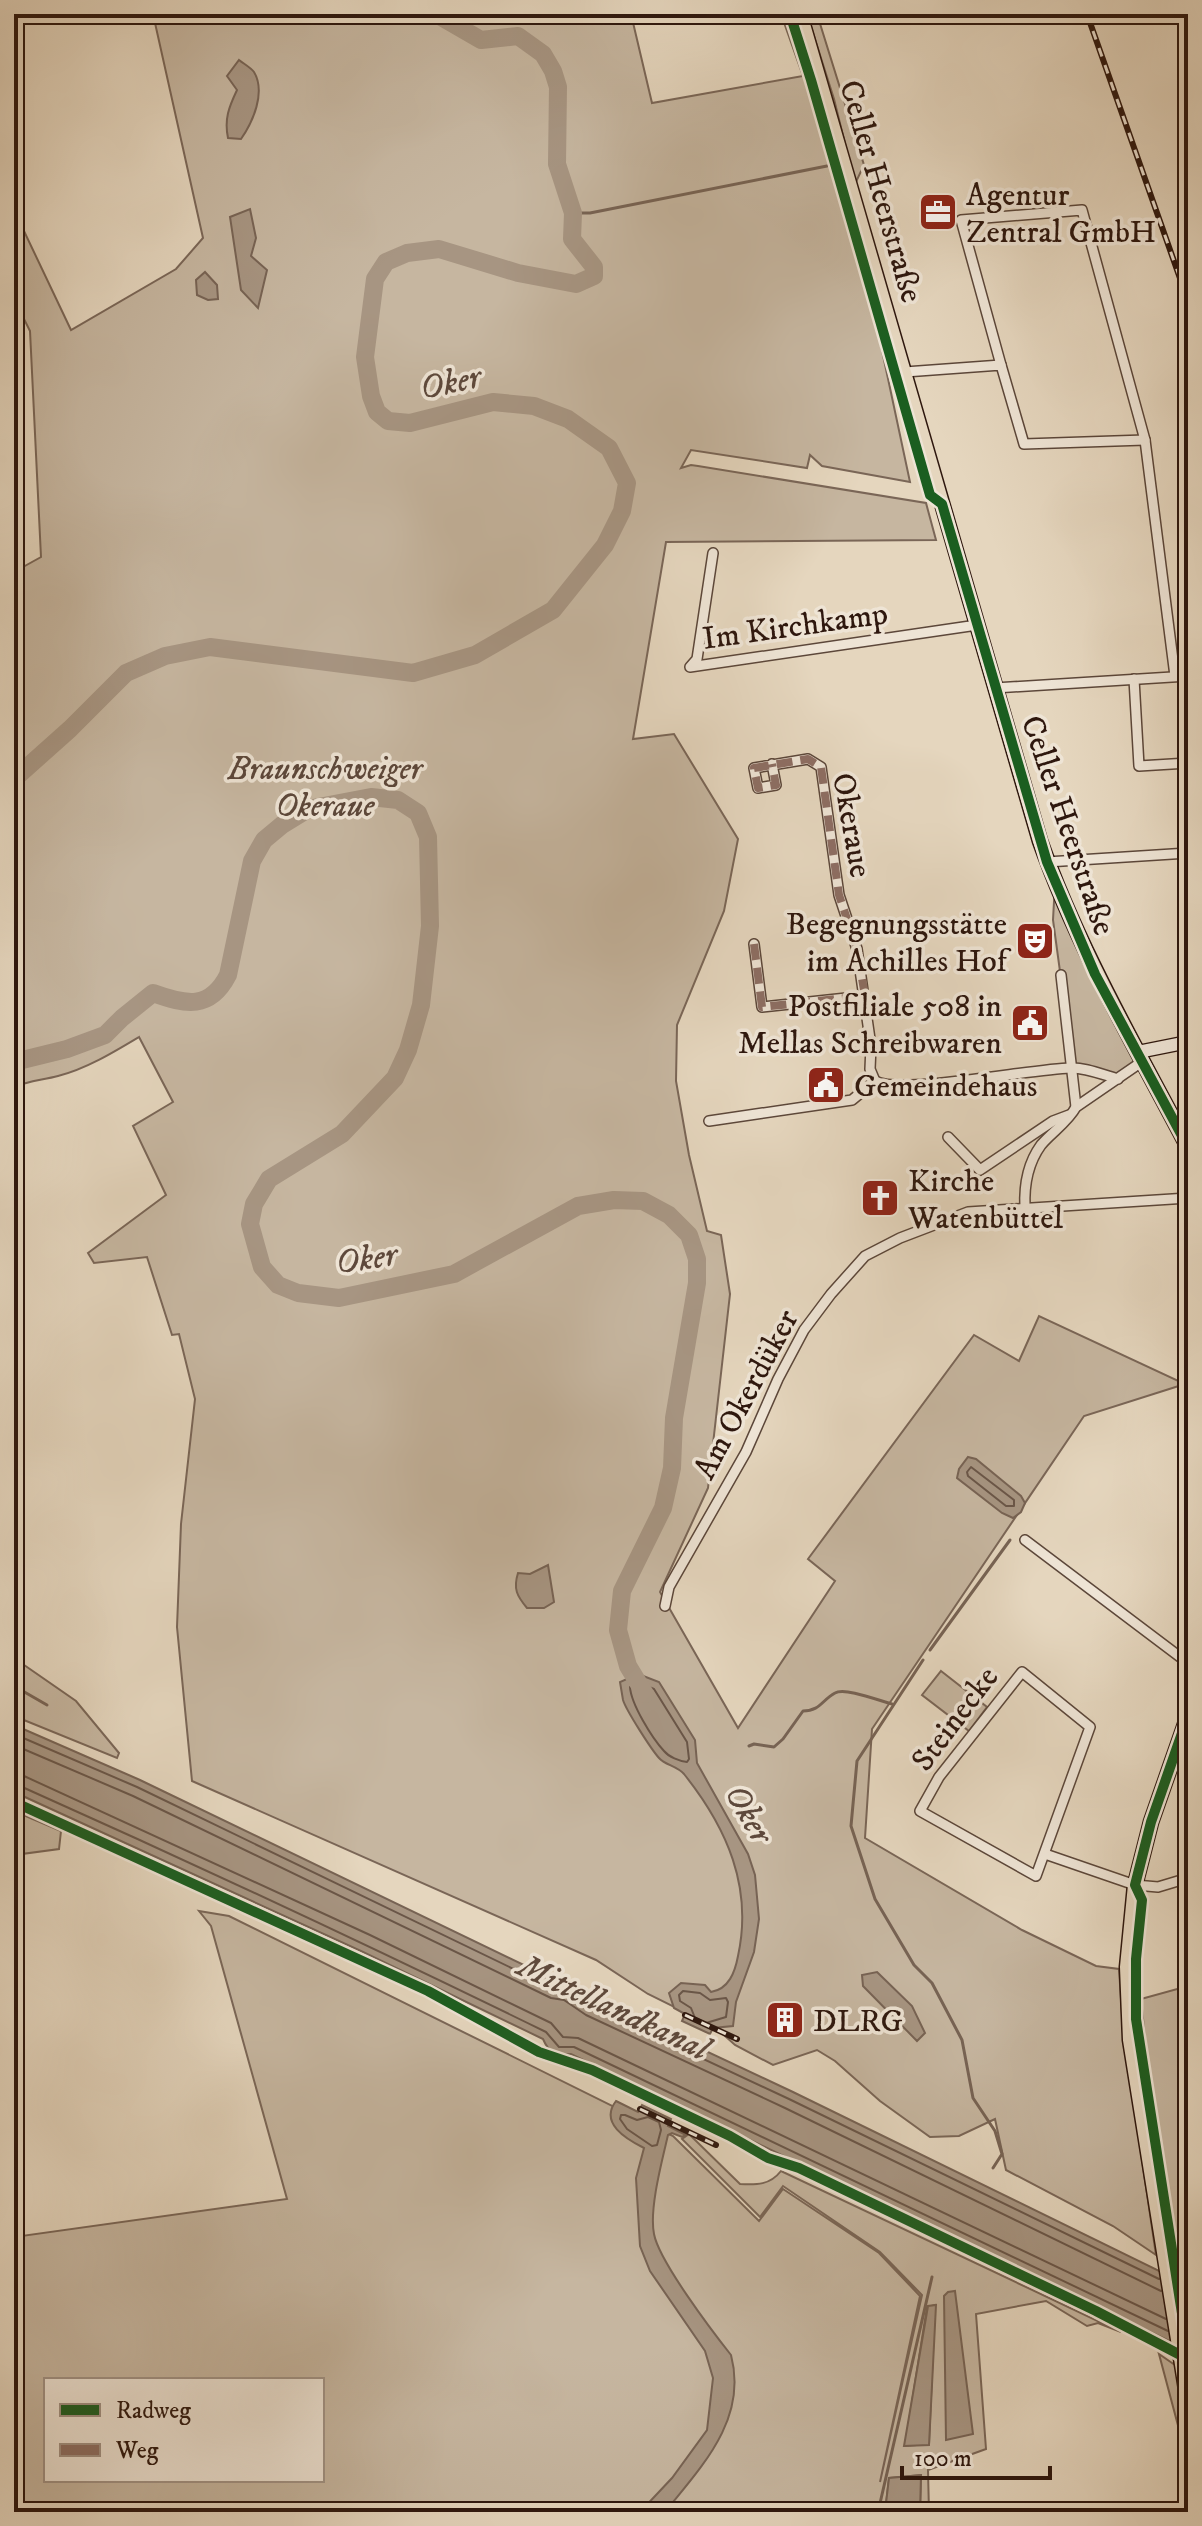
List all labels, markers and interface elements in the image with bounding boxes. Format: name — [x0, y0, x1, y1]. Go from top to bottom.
street label: Celler Heerstraße — [829, 76, 931, 307]
place label: Agentur Zentral GmbH — [966, 176, 1156, 253]
office icon: Agentur Zentral GmbH — [917, 191, 959, 233]
water label: Oker — [416, 355, 488, 410]
street label: Im Kirchkamp — [700, 594, 891, 660]
street label: Celler Heerstraße — [1011, 711, 1123, 941]
park label: Braunschweiger Okeraue — [227, 750, 425, 827]
street label: Okeraue — [822, 770, 880, 881]
place label: Begegnungsstätte im Achilles Hof — [786, 905, 1012, 982]
theatre icon: Begegnungsstätte im Achilles Hof — [1014, 920, 1056, 962]
place label: Postfiliale 508 in Mellas Schreibwaren — [738, 987, 1002, 1064]
public building icon: Postfiliale 508 in Mellas Schreibwaren — [1009, 1002, 1051, 1044]
public building icon: Gemeindehaus — [805, 1064, 847, 1106]
place label: Gemeindehaus — [854, 1067, 1037, 1107]
place label: Kirche Watenbüttel — [907, 1162, 1063, 1239]
church icon: Kirche Watenbüttel — [859, 1177, 901, 1219]
water label: Oker — [333, 1234, 402, 1284]
street label: Am Okerdüker — [685, 1303, 808, 1487]
street label: Steinecke — [903, 1659, 1008, 1780]
water label: Oker — [715, 1777, 783, 1854]
water label: Mittellandkanal — [509, 1944, 718, 2072]
building icon: DLRG — [764, 1999, 806, 2041]
place label: DLRG — [813, 2002, 903, 2042]
legend — [44, 2378, 324, 2482]
text: Radweg — [116, 2396, 191, 2426]
scale bar — [902, 2430, 1050, 2480]
text: Weg — [115, 2436, 159, 2466]
text: 100 m — [914, 2444, 972, 2474]

